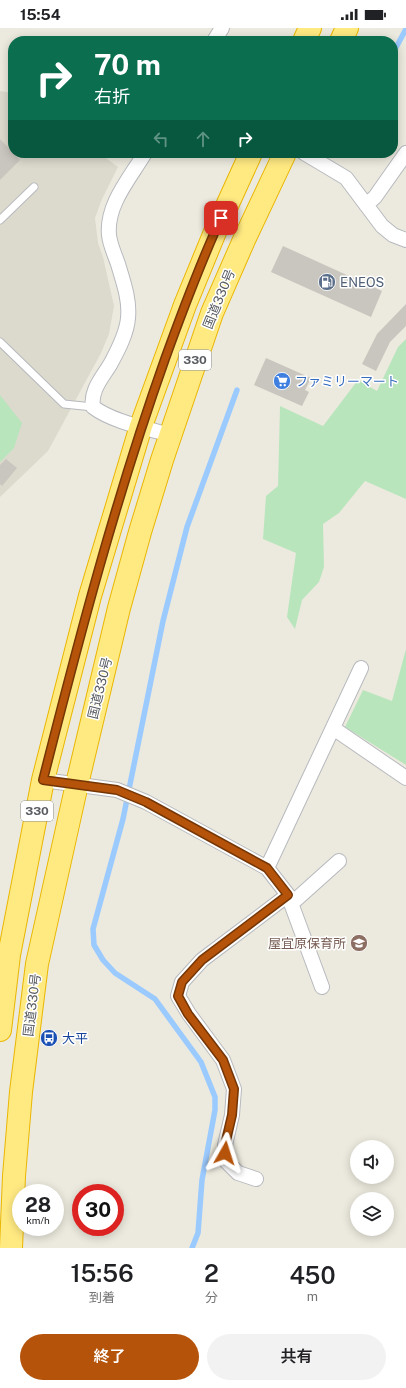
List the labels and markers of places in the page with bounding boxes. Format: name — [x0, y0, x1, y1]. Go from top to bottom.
pin — [204, 201, 238, 235]
fuel station icon: ENEOS — [317, 272, 337, 292]
place label: ENEOS — [340, 275, 384, 290]
supermarket icon: ファミリーマート — [272, 371, 292, 391]
place label: ファミリーマート — [295, 374, 399, 389]
school or university icon: 屋宜原保育所 — [349, 933, 369, 953]
place label: 屋宜原保育所 — [268, 936, 346, 951]
bus stop icon: 大平 — [39, 1028, 59, 1048]
place label: 大平 — [62, 1031, 88, 1046]

